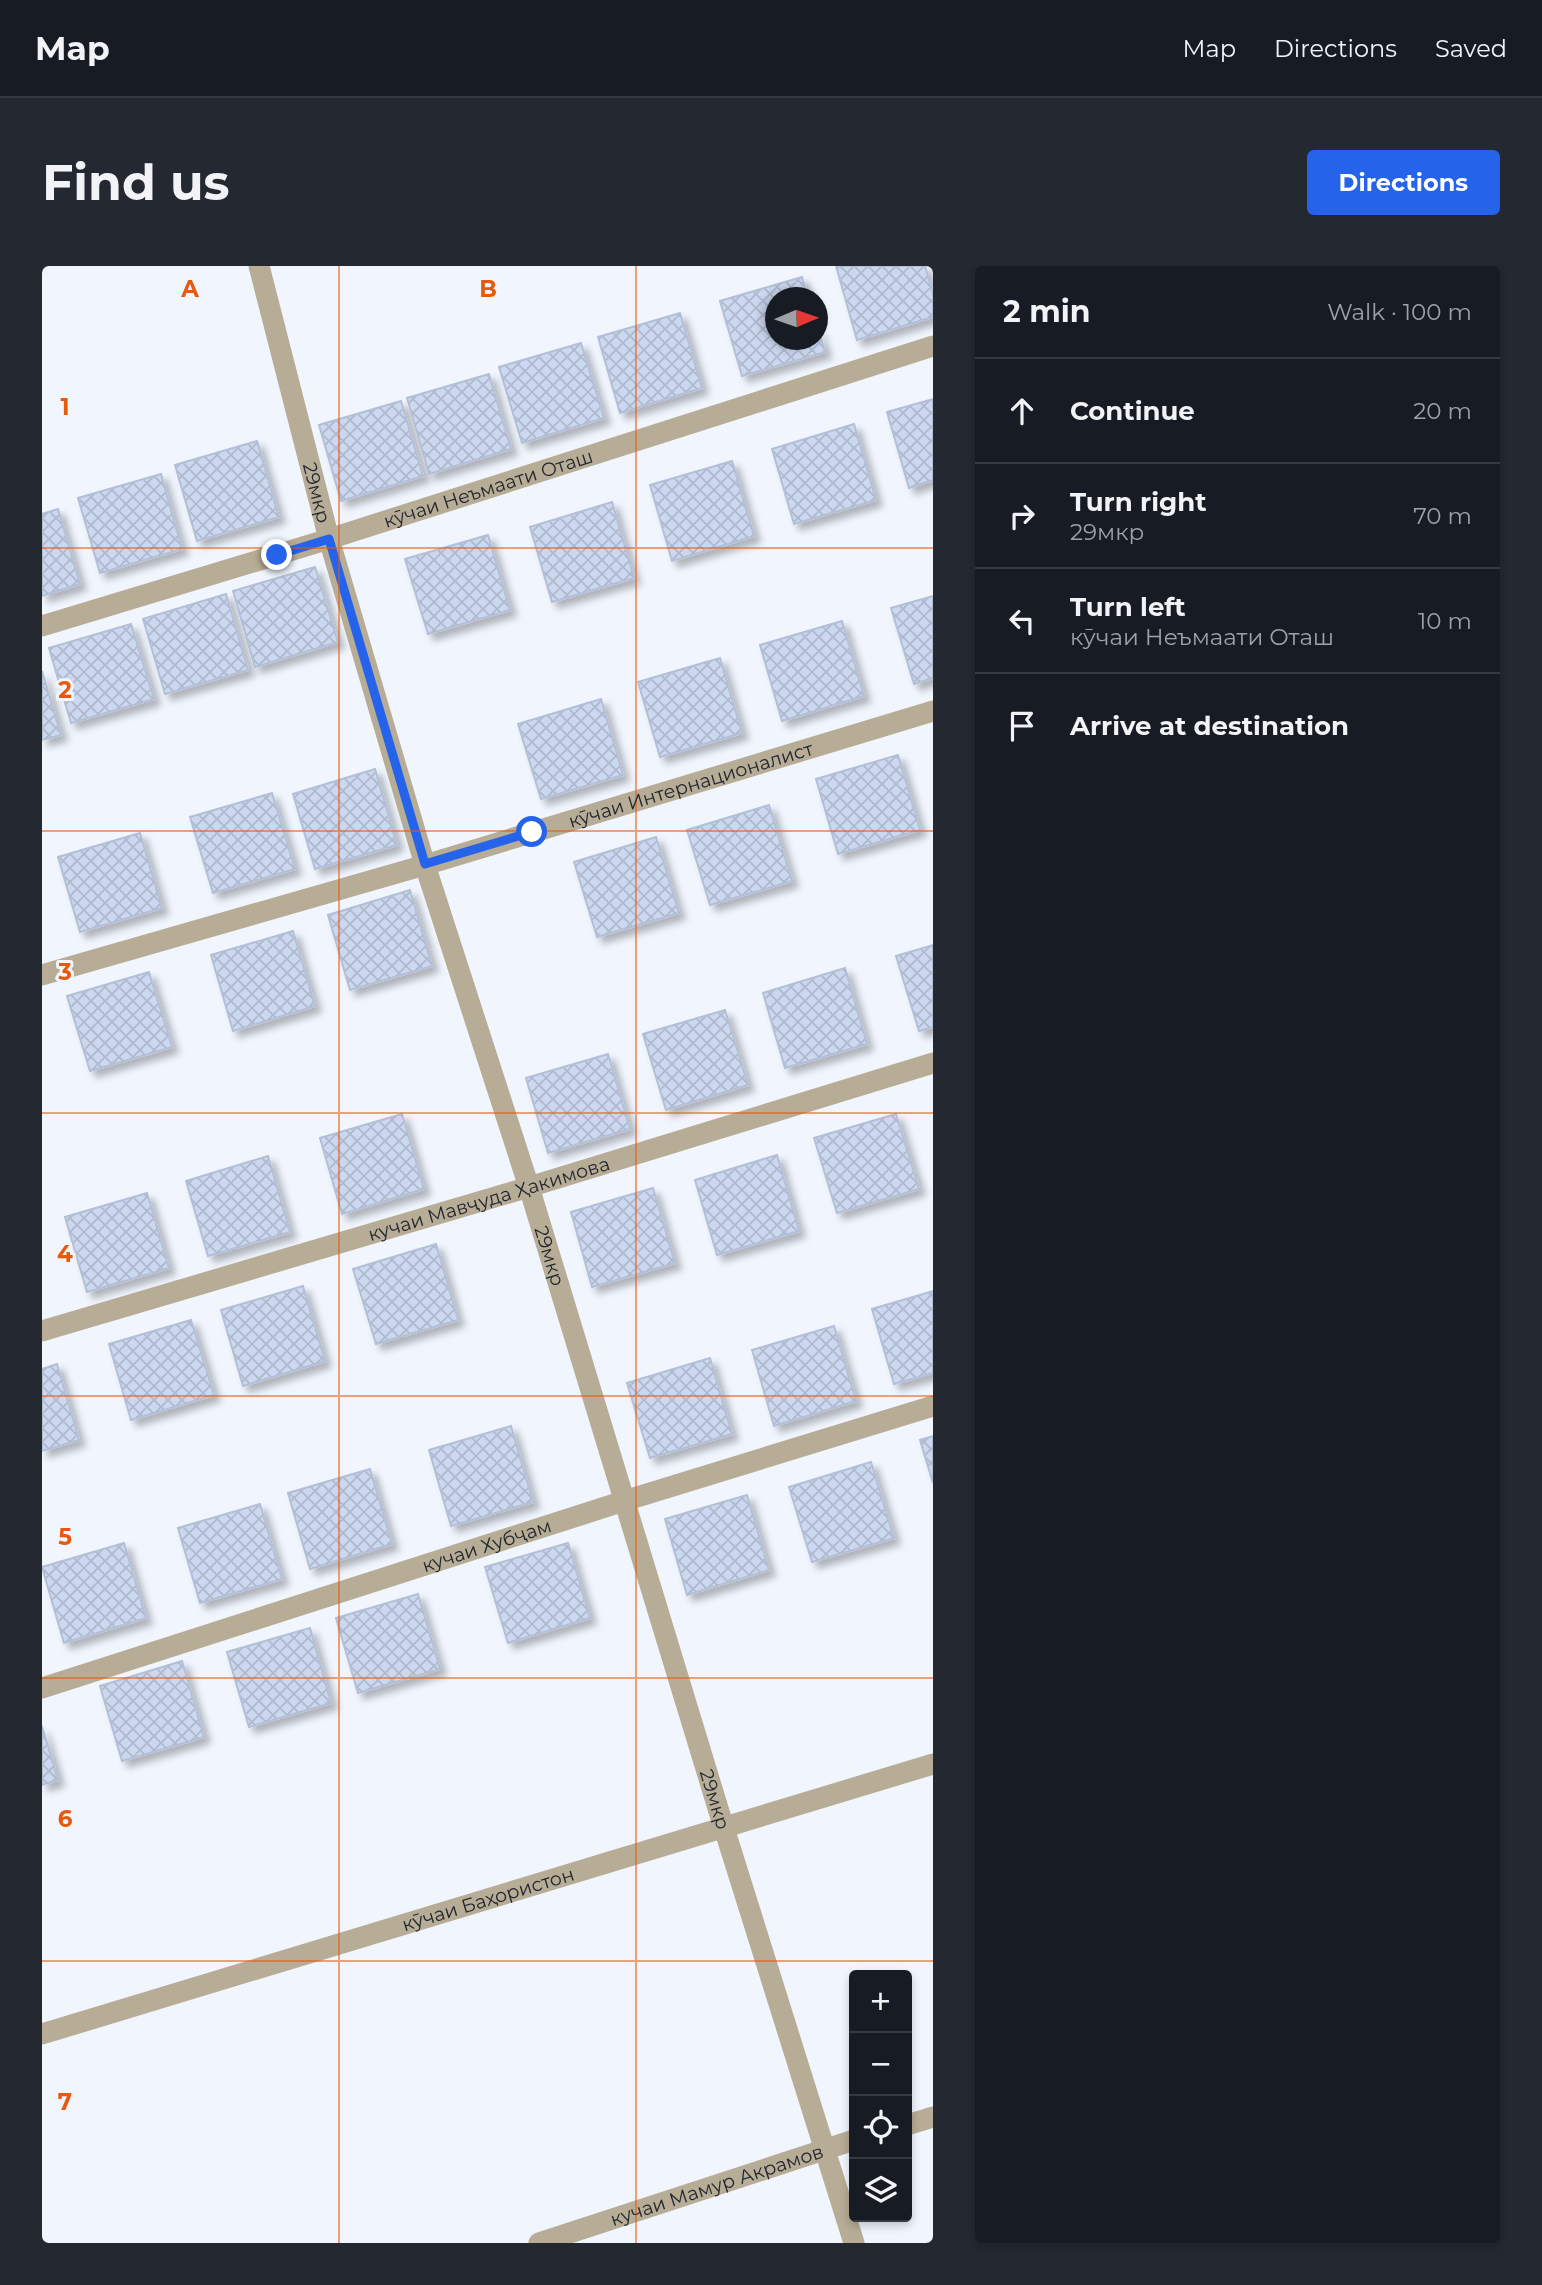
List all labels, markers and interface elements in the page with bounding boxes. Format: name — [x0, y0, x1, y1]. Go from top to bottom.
text: Map — [35, 28, 110, 68]
text: Map — [1183, 34, 1236, 63]
text: Directions — [1274, 34, 1397, 63]
text: Saved — [1435, 34, 1507, 63]
button: Directions — [1307, 150, 1500, 215]
text: Find us — [42, 153, 230, 212]
text: A — [180, 275, 199, 303]
text: B — [479, 275, 497, 303]
north arrow — [765, 287, 828, 350]
text: 2 min — [1003, 293, 1090, 330]
text: Walk · 100 m — [1327, 298, 1472, 326]
icon: ahead — [1003, 392, 1041, 430]
text: 1 — [60, 393, 70, 421]
text: Continue — [1070, 395, 1195, 427]
text: 20 m — [1413, 397, 1472, 425]
street label: кӯчаи Неъмаати Оташ — [381, 444, 596, 533]
street label: 29мкр — [298, 460, 335, 525]
text: Turn right — [1070, 486, 1206, 518]
icon: right — [1003, 497, 1041, 535]
text: 70 m — [1413, 502, 1472, 530]
text: 29мкр — [1070, 518, 1144, 546]
route end — [261, 539, 292, 570]
text: Turn left — [1070, 591, 1186, 623]
icon: left — [1003, 602, 1041, 640]
text: 10 m — [1418, 607, 1472, 635]
text: кӯчаи Неъмаати Оташ — [1070, 623, 1334, 651]
text: 2 — [58, 676, 72, 704]
icon: arrive — [1003, 707, 1041, 745]
text: Arrive at destination — [1070, 710, 1349, 742]
street label: кӯчаи Интернационалист — [566, 737, 816, 833]
route start — [516, 816, 547, 847]
text: 3 — [57, 958, 72, 986]
street label: кучаи Мавҷуда Ҳакимова — [365, 1152, 612, 1246]
street label: 29мкр — [530, 1223, 569, 1289]
text: 4 — [57, 1240, 73, 1268]
street label: кучаи Хубҷам — [419, 1514, 554, 1577]
text: 5 — [58, 1523, 72, 1551]
street label: 29мкр — [695, 1767, 735, 1832]
text: 6 — [58, 1805, 73, 1833]
street label: кӯчаи Баҳористон — [399, 1862, 577, 1936]
map controls — [849, 1970, 912, 2222]
button: + — [849, 1970, 912, 2033]
button: − — [849, 2033, 912, 2096]
text: 7 — [58, 2088, 72, 2116]
button: locate — [849, 2096, 912, 2159]
street label: кучаи Мамур Акрамов — [607, 2140, 826, 2231]
button: layers — [849, 2159, 912, 2222]

